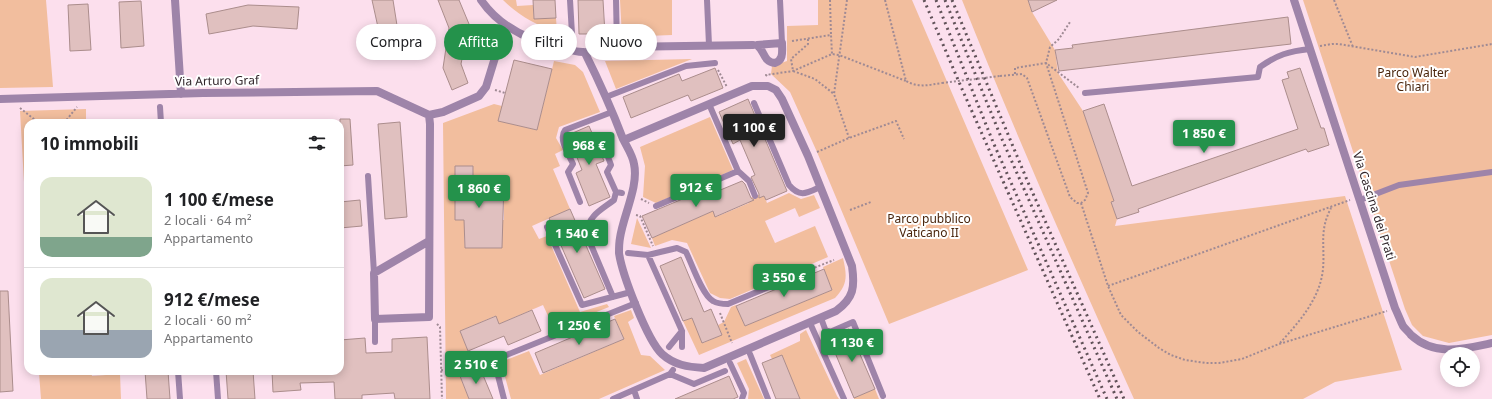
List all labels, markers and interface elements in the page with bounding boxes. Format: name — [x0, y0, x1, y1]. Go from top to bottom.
chip: Compra — [356, 24, 436, 60]
chip: Affitta — [444, 24, 513, 60]
chip: Filtri — [521, 24, 577, 60]
chip: Nuovo — [585, 24, 657, 60]
park label: Parco Walter Chiari — [1377, 64, 1449, 95]
street label: Via Arturo Graf — [175, 71, 260, 90]
pin: 1 100 € — [717, 114, 791, 148]
text: 1 100 € — [732, 118, 776, 136]
pin: 1 850 € — [1167, 120, 1241, 154]
text: 1 850 € — [1182, 124, 1226, 142]
text: 10 immobili — [40, 132, 139, 155]
icon: filters — [306, 132, 328, 154]
pin: 968 € — [561, 132, 617, 166]
text: 968 € — [572, 136, 606, 154]
street label: Via Cascina dei Prati — [1349, 150, 1400, 262]
pin: 912 € — [668, 174, 724, 208]
pin: 1 860 € — [442, 175, 516, 209]
text: 912 € — [679, 178, 713, 196]
text: 1 860 € — [457, 179, 501, 197]
text: 1 100 €/mese — [164, 188, 274, 211]
icon: home — [72, 193, 120, 241]
park label: Parco pubblico Vaticano II — [887, 210, 971, 241]
text: 2 locali · 64 m² — [164, 211, 251, 229]
pin: 1 540 € — [540, 220, 614, 254]
text: 1 540 € — [555, 224, 599, 242]
text: Appartamento — [164, 229, 253, 247]
pin: 3 550 € — [747, 264, 821, 298]
text: 3 550 € — [762, 268, 806, 286]
text: 912 €/mese — [164, 288, 260, 311]
icon: home — [72, 294, 120, 342]
text: 2 locali · 60 m² — [164, 311, 251, 329]
pin: 1 250 € — [542, 312, 616, 346]
text: 1 250 € — [557, 316, 601, 334]
text: Appartamento — [164, 329, 253, 347]
pin: 1 130 € — [815, 329, 889, 363]
text: 1 130 € — [830, 333, 874, 351]
map controls — [1440, 347, 1480, 387]
button: locate — [1440, 347, 1480, 387]
pin: 2 510 € — [439, 351, 513, 385]
text: 2 510 € — [454, 355, 498, 373]

